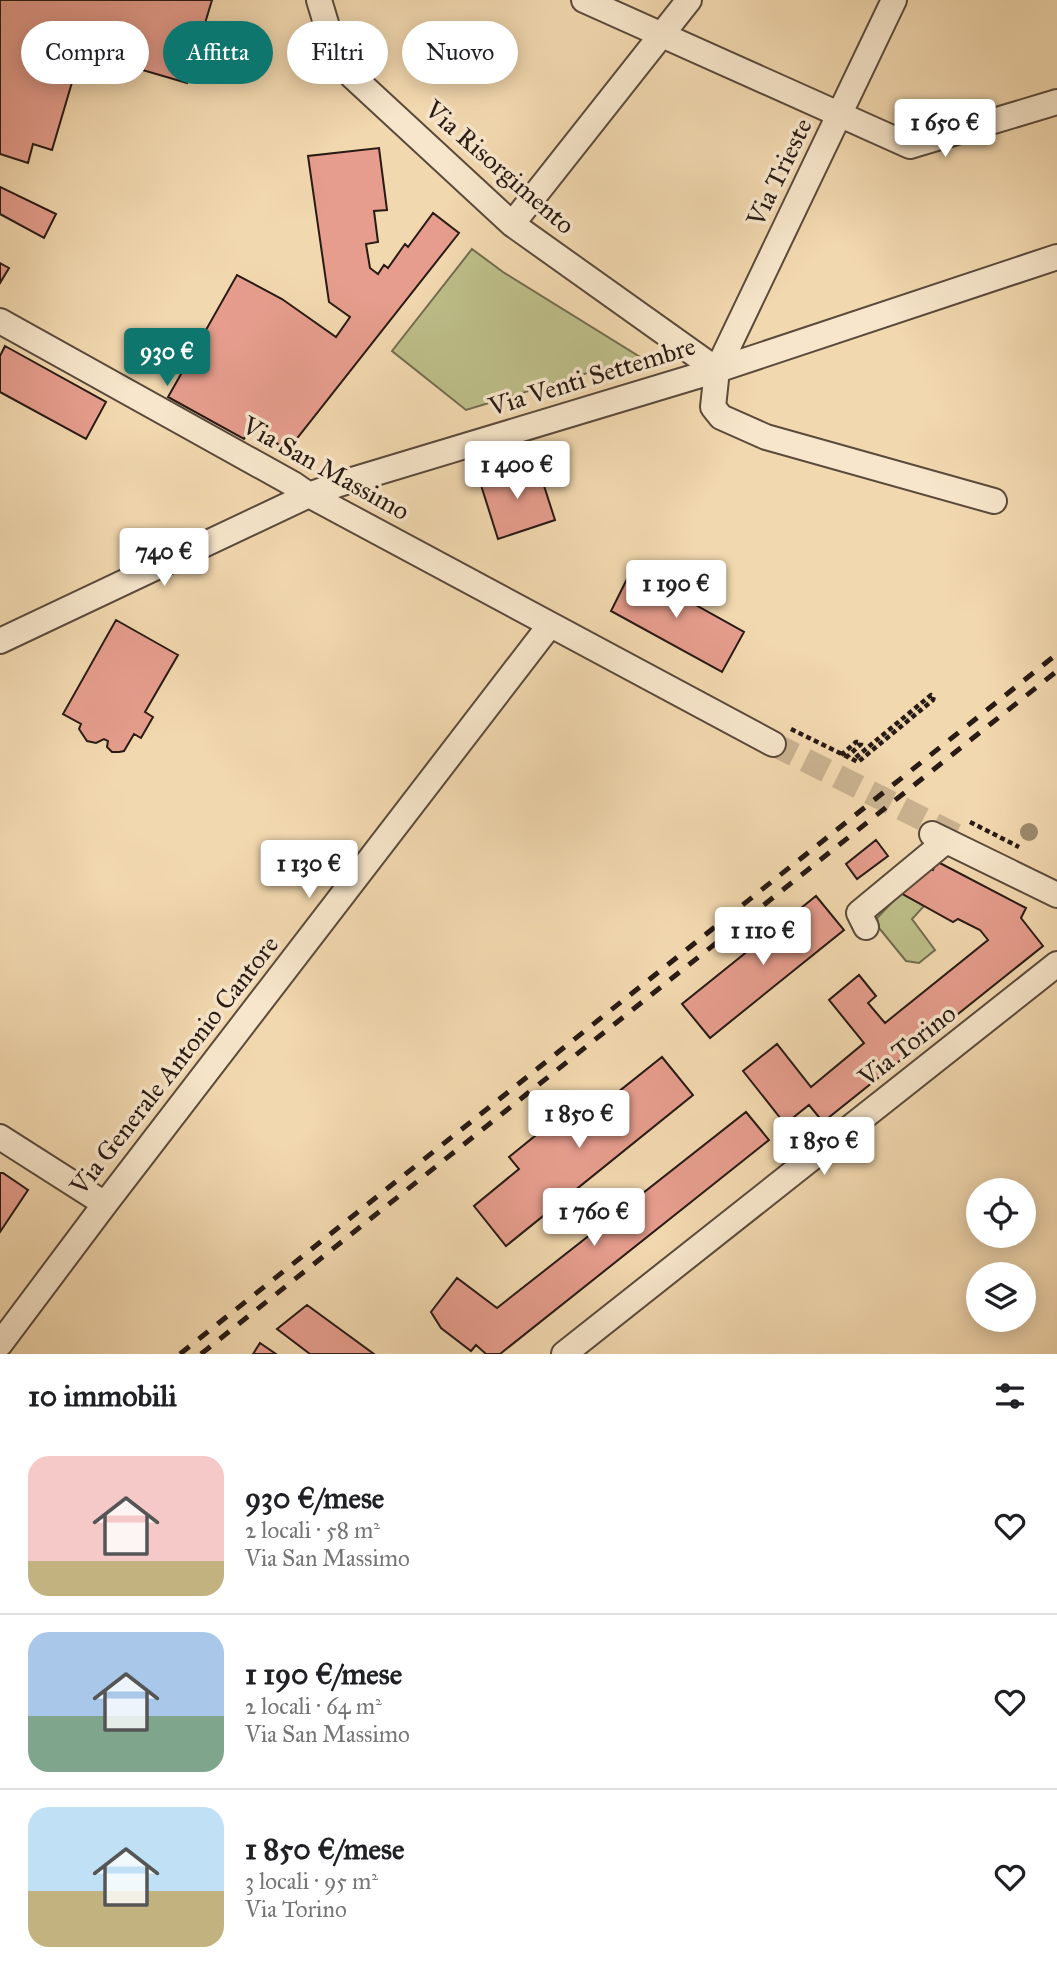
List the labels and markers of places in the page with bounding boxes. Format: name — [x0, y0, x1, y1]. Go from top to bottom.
pin: 1 650 € — [880, 100, 1010, 159]
pin: 930 € — [118, 328, 216, 388]
pin: 1 400 € — [452, 442, 582, 501]
pin: 740 € — [115, 528, 213, 588]
pin: 1 190 € — [611, 560, 741, 620]
pin: 1 130 € — [244, 841, 374, 900]
pin: 1 110 € — [698, 908, 828, 967]
pin: 1 850 € — [514, 1090, 644, 1150]
pin: 1 850 € — [759, 1118, 889, 1177]
pin: 1 760 € — [529, 1188, 659, 1248]

